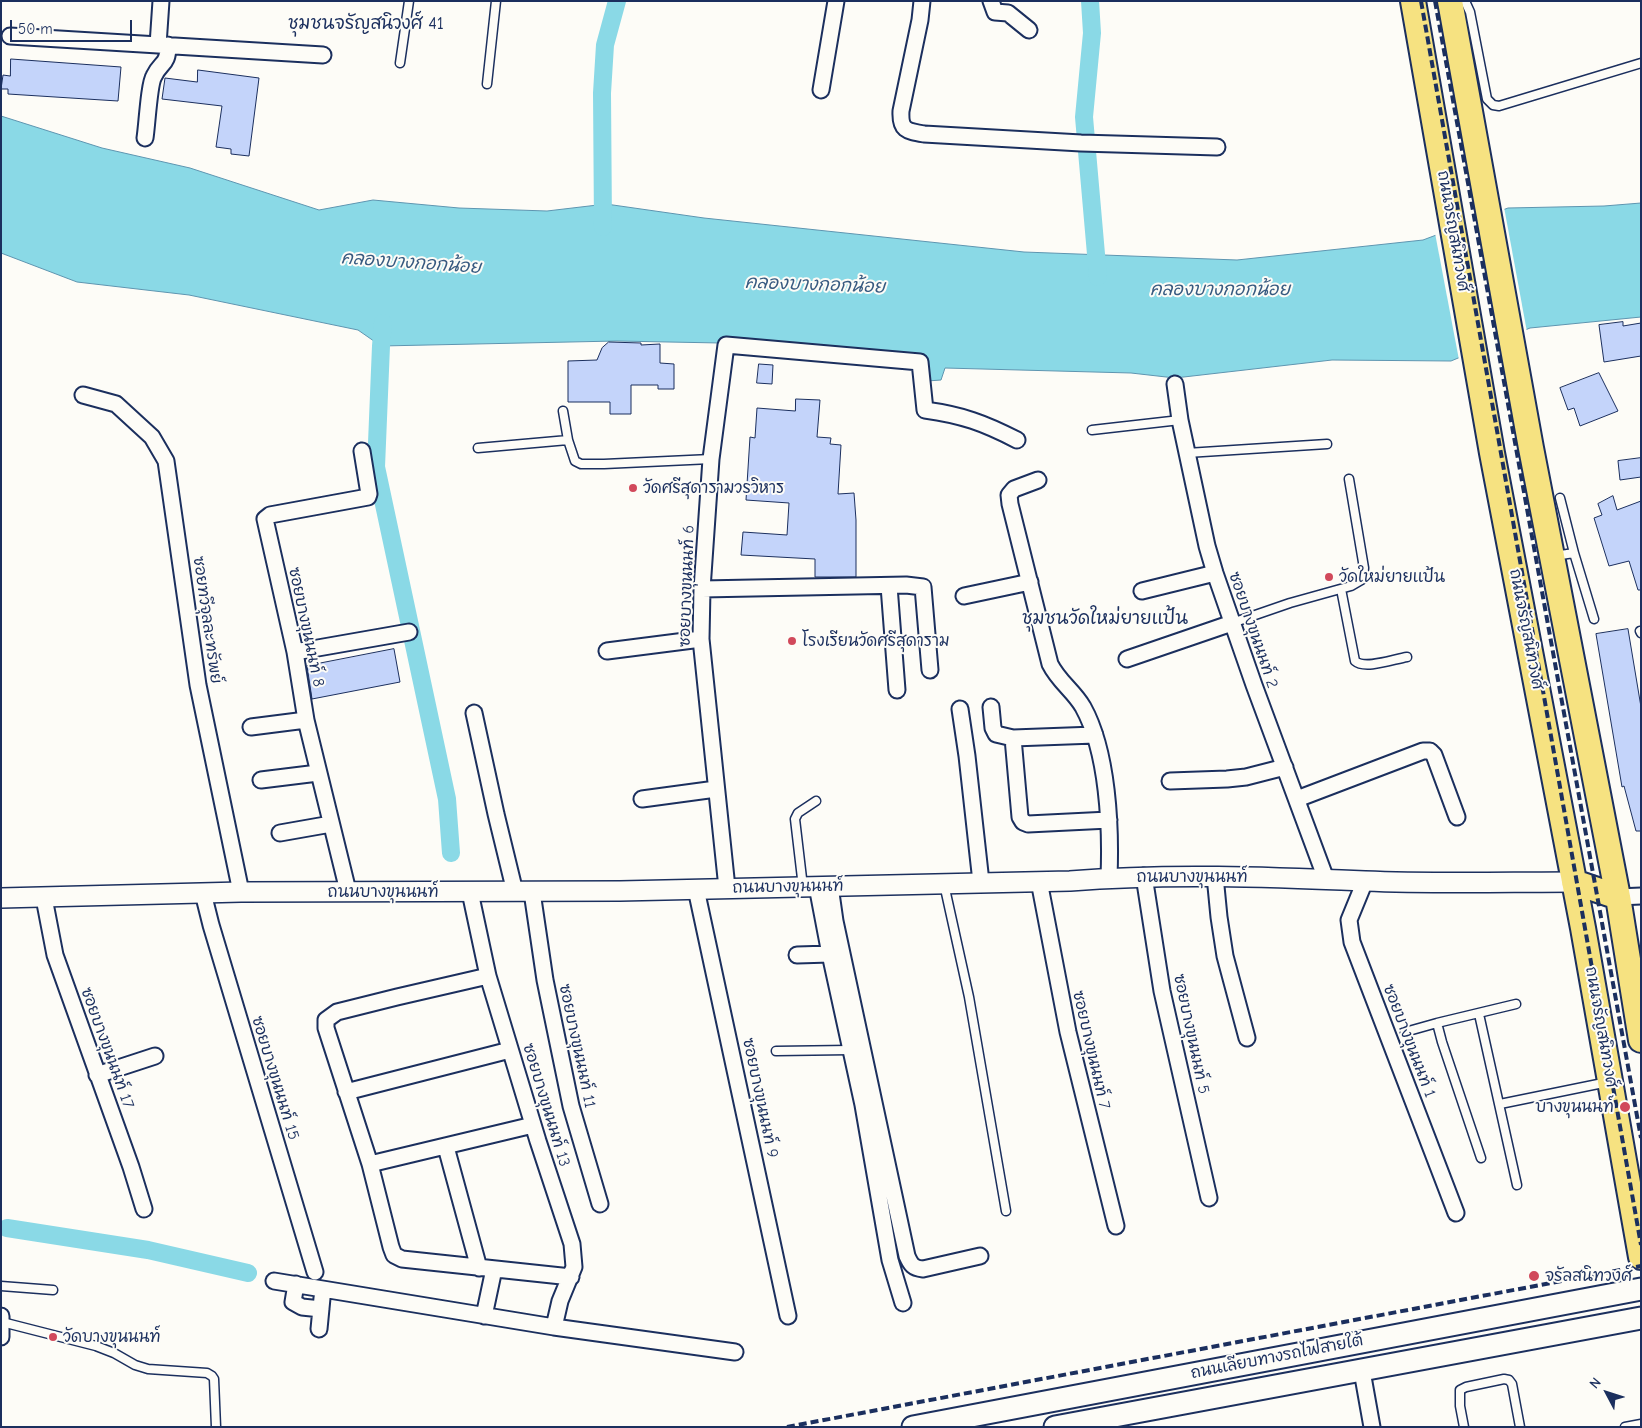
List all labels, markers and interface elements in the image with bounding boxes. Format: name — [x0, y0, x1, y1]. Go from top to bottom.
scale bar — [12, 10, 135, 42]
district label: ชุมชนจรัญสนิวงศ์ 41 — [288, 13, 444, 35]
text: 50 m — [18, 20, 53, 38]
street label: ถนนจรัญสนิทวงศ์ — [1433, 169, 1473, 293]
water label: คลองบางกอกน้อย — [340, 247, 482, 279]
water label: คลองบางกอกน้อย — [745, 272, 885, 298]
water label: คลองบางกอกน้อย — [1150, 279, 1290, 301]
place label: วัดศรีสุดารามวรวิหาร — [643, 478, 784, 498]
marker: วัดศรีสุดารามวรวิหาร — [627, 482, 639, 494]
street label: ซอยบางขุนนนท์ 6 — [675, 525, 699, 647]
street label: ซอยทวีจุลละทรัพย์ — [189, 555, 225, 685]
street label: ซอยบางขุนนนท์ 8 — [284, 566, 328, 688]
place label: วัดใหม่ยายแป้น — [1339, 567, 1445, 587]
street label: ถนนจรัญสนิทวงศ์ — [1505, 567, 1547, 691]
street label: ซอยบางขุนนนท์ 2 — [1224, 569, 1282, 691]
marker: วัดใหม่ยายแป้น — [1323, 571, 1335, 583]
district label: ชุมชนวัดใหม่ยายแป้น — [1022, 608, 1188, 630]
place label: โรงเรียนวัดศรีสุดาราม — [802, 631, 950, 651]
marker: โรงเรียนวัดศรีสุดาราม — [786, 635, 798, 647]
street label: ถนนบางขุนนนท์ — [1136, 867, 1248, 887]
street label: ถนนบางขุนนนท์ — [732, 876, 844, 898]
street label: ถนนบางขุนนนท์ — [327, 882, 439, 902]
street label: ถนนจรัญสนิทวงศ์ — [1581, 965, 1621, 1089]
street label: ซอยบางขุนนนท์ 5 — [1169, 972, 1213, 1096]
street label: ซอยบางขุนนนท์ 11 — [555, 982, 599, 1110]
street label: ซอยบางขุนนนท์ 1 — [1379, 982, 1439, 1100]
street label: ซอยบางขุนนนท์ 17 — [76, 985, 138, 1111]
street label: ซอยบางขุนนนท์ 7 — [1068, 989, 1114, 1111]
street label: ซอยบางขุนนนท์ 15 — [247, 1014, 303, 1142]
street label: ซอยบางขุนนนท์ 9 — [738, 1036, 782, 1160]
street label: ซอยบางขุนนนท์ 13 — [518, 1041, 574, 1169]
place label: บางขุนนนท์ — [1535, 1097, 1614, 1117]
marker: บางขุนนนท์ — [1618, 1100, 1632, 1114]
place label: จรัลสนิทวงศ์ — [1545, 1266, 1632, 1286]
marker: จรัลสนิทวงศ์ — [1527, 1269, 1541, 1283]
place label: วัดบางขุนนนท์ — [63, 1327, 161, 1347]
marker: วัดบางขุนนนท์ — [47, 1331, 59, 1343]
street label: ถนนเลียบทางรถไฟสายใต้ — [1189, 1331, 1365, 1383]
north arrow — [1582, 1368, 1632, 1418]
text: N — [1586, 1374, 1605, 1392]

